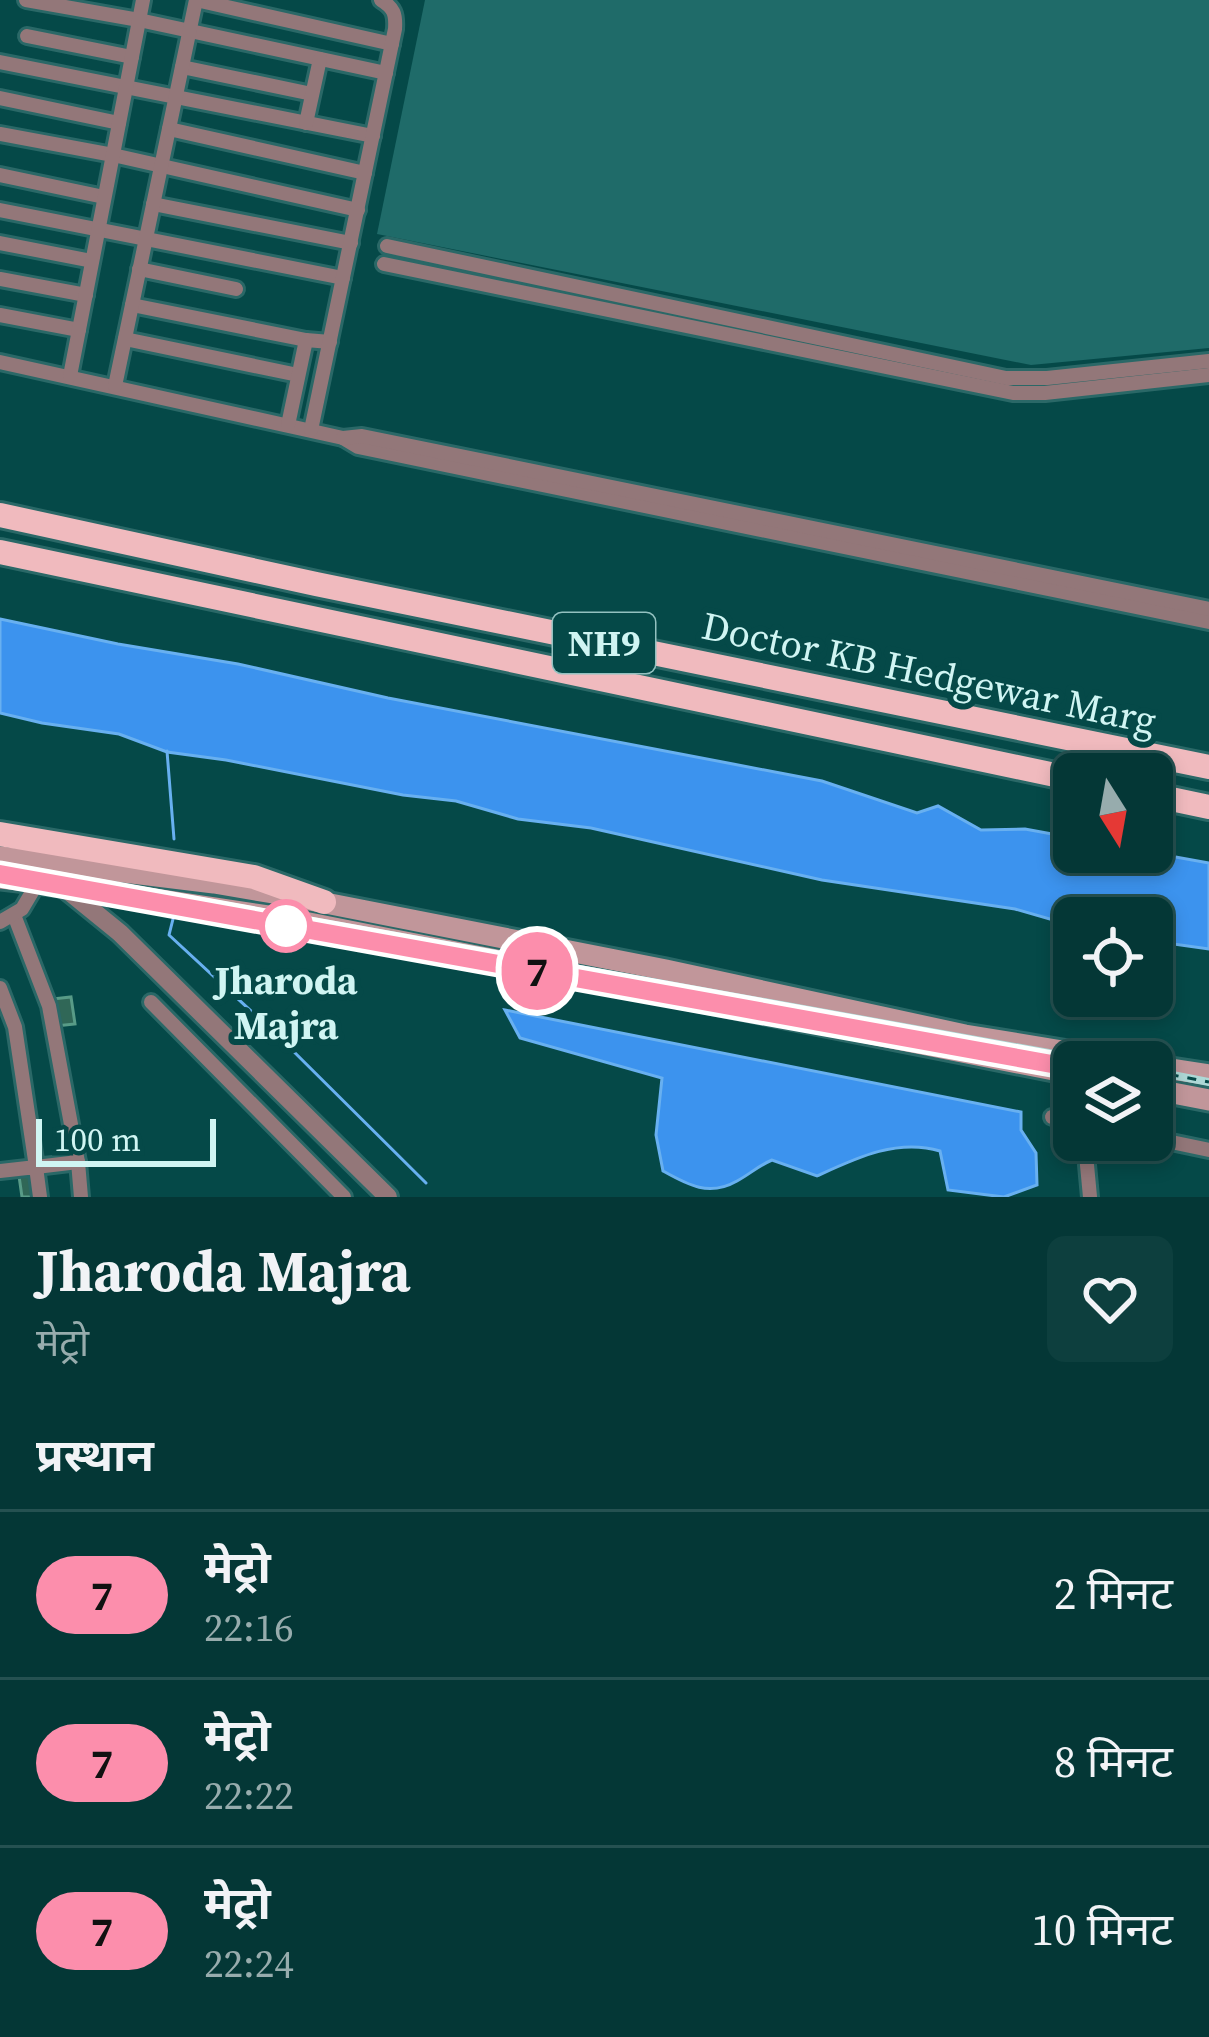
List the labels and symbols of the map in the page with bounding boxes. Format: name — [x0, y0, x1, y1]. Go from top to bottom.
street label: Doctor KB Hedgewar Marg — [697, 599, 1161, 747]
road number: NH9 — [553, 613, 655, 673]
north arrow — [1053, 753, 1173, 873]
marker: Jharoda Majra — [261, 901, 311, 951]
line badge: 7 — [498, 932, 576, 1010]
place label: Jharoda Majra — [211, 954, 358, 1052]
scale bar — [36, 1113, 216, 1166]

